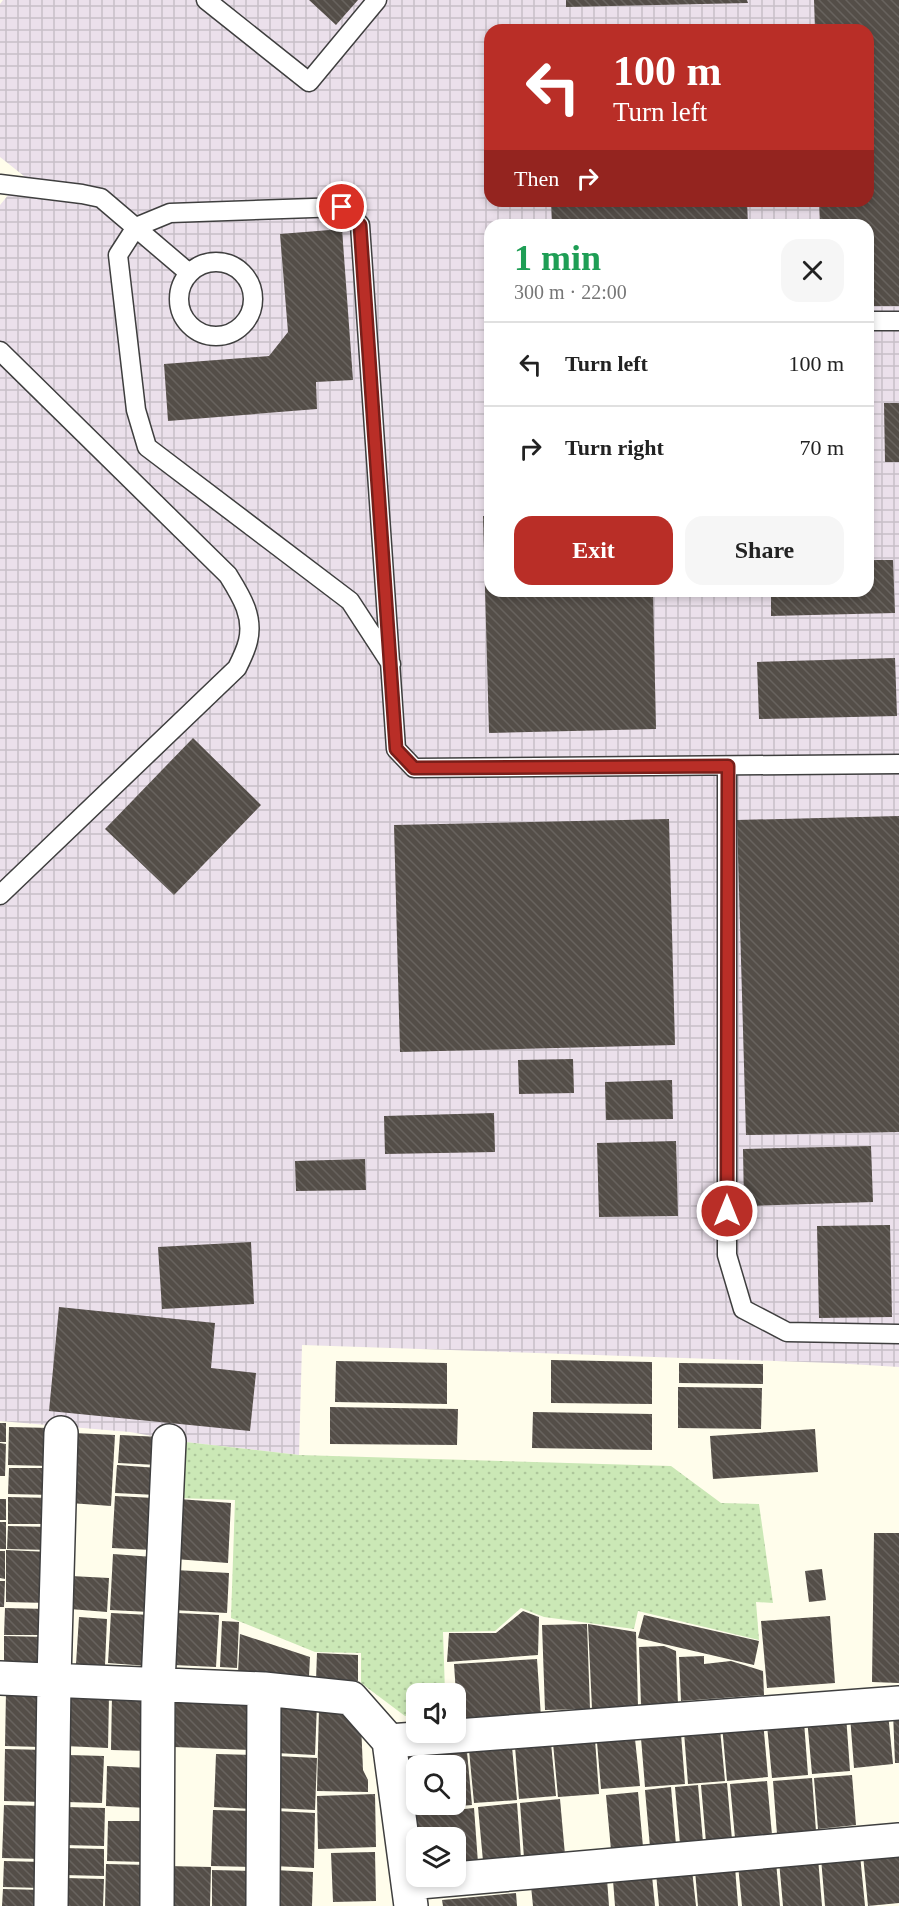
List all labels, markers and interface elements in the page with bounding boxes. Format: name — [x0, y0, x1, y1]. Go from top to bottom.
icon: left — [514, 48, 592, 126]
text: 100 m — [613, 48, 722, 94]
text: Turn left — [613, 97, 707, 127]
icon: right — [571, 162, 604, 195]
text: Then — [514, 166, 559, 191]
pin — [316, 181, 367, 232]
icon: arrive — [325, 190, 358, 223]
text: 1 min — [514, 238, 601, 278]
button: close — [781, 239, 844, 302]
text: 300 m · 22:00 — [514, 281, 627, 303]
icon: left — [514, 348, 547, 381]
text: Turn left — [565, 351, 648, 376]
text: 100 m — [788, 351, 844, 376]
icon: right — [514, 432, 547, 465]
text: Turn right — [565, 435, 664, 460]
text: 70 m — [799, 435, 844, 460]
button: Exit — [514, 516, 673, 585]
button: Share — [685, 516, 844, 585]
position arrow — [695, 1179, 759, 1243]
map controls — [406, 1683, 466, 1887]
button: sound — [406, 1683, 466, 1743]
button: search — [406, 1755, 466, 1815]
button: layers — [406, 1827, 466, 1887]

